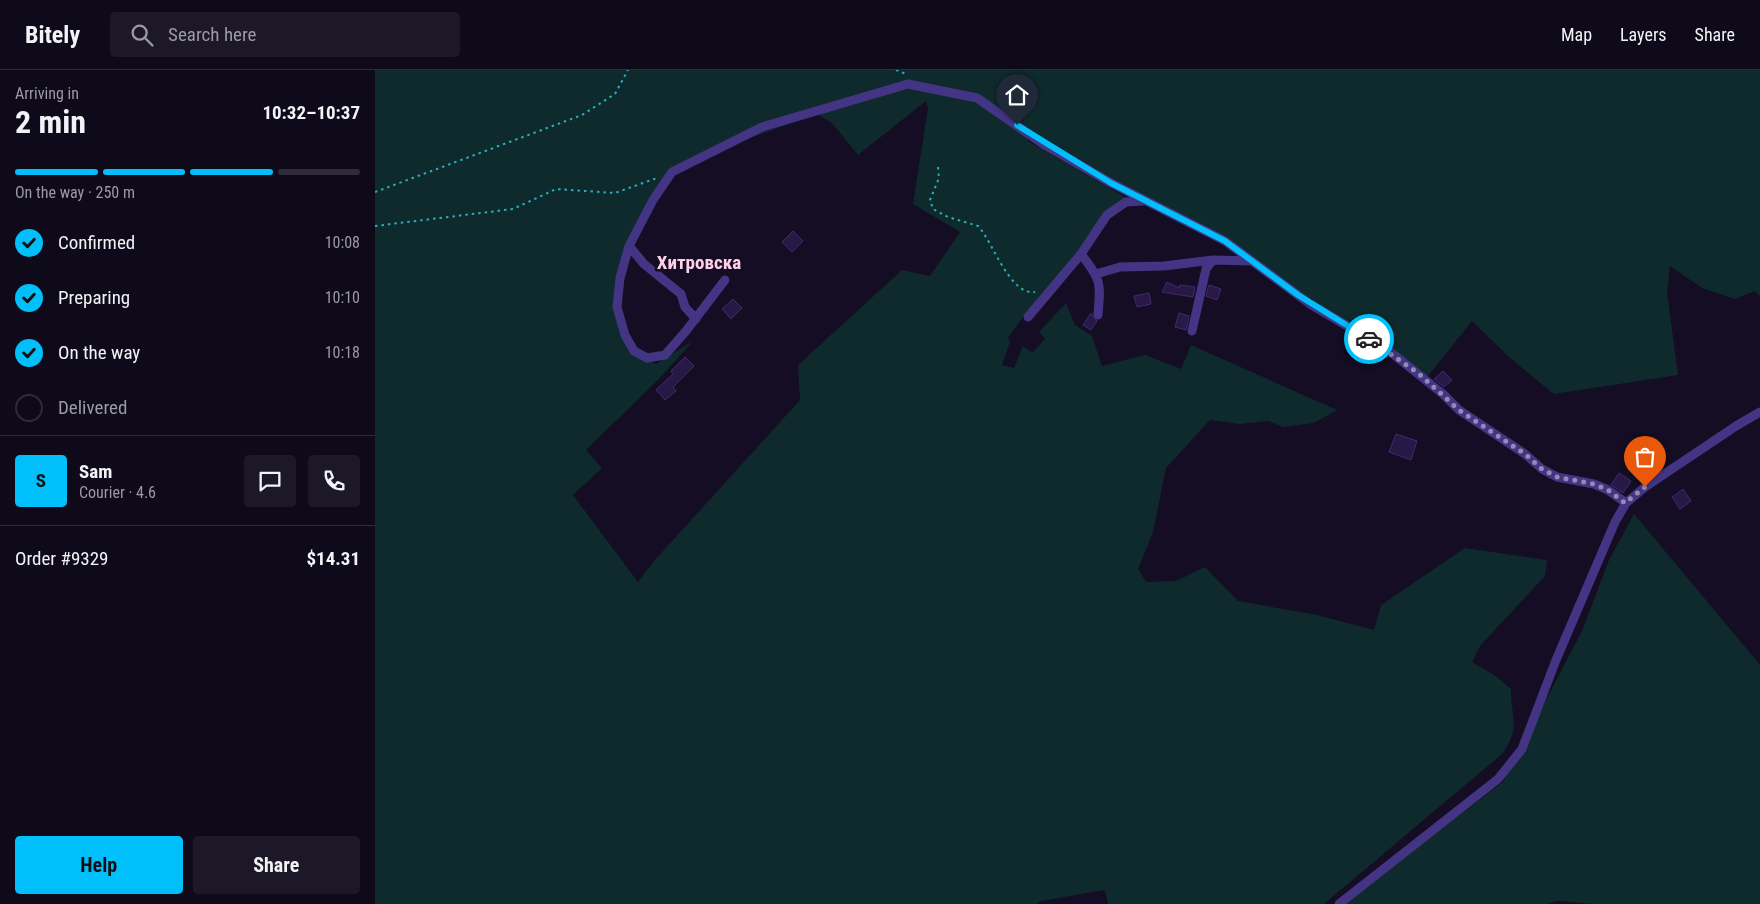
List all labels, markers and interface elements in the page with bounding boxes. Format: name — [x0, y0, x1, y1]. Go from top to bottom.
search box — [110, 12, 460, 57]
text: Bitely — [25, 21, 80, 49]
icon: search — [128, 21, 156, 49]
text: Search here — [168, 23, 256, 46]
text: Map — [1561, 24, 1592, 45]
text: Layers — [1620, 24, 1667, 45]
text: Share — [1695, 24, 1735, 45]
pin — [996, 74, 1038, 125]
icon: home — [1003, 81, 1031, 109]
text: Arriving in — [15, 84, 79, 103]
text: 10:32–10:37 — [262, 101, 360, 124]
text: 2 min — [15, 103, 86, 141]
text: On the way · 250 m — [15, 183, 135, 202]
icon: check — [15, 229, 43, 257]
text: Confirmed — [58, 231, 135, 254]
text: 10:08 — [325, 233, 360, 252]
district label: Хитровска — [657, 251, 741, 274]
icon: check — [15, 284, 43, 312]
text: Preparing — [58, 286, 130, 309]
text: 10:10 — [325, 288, 360, 307]
courier — [1344, 314, 1394, 364]
icon: car — [1355, 325, 1383, 353]
icon: check — [15, 339, 43, 367]
text: On the way — [58, 341, 140, 364]
text: 10:18 — [325, 343, 360, 362]
text: Delivered — [58, 396, 127, 419]
pin — [1624, 436, 1666, 487]
icon: bag — [1631, 443, 1659, 471]
button: chat — [244, 455, 296, 507]
button: phone — [308, 455, 360, 507]
text: Sam — [79, 460, 112, 483]
text: S — [36, 469, 46, 492]
text: Courier · 4.6 — [79, 483, 156, 502]
text: Order #9329 — [15, 547, 108, 570]
text: $14.31 — [306, 547, 360, 570]
button: Help — [15, 836, 183, 894]
button: Share — [193, 836, 360, 894]

